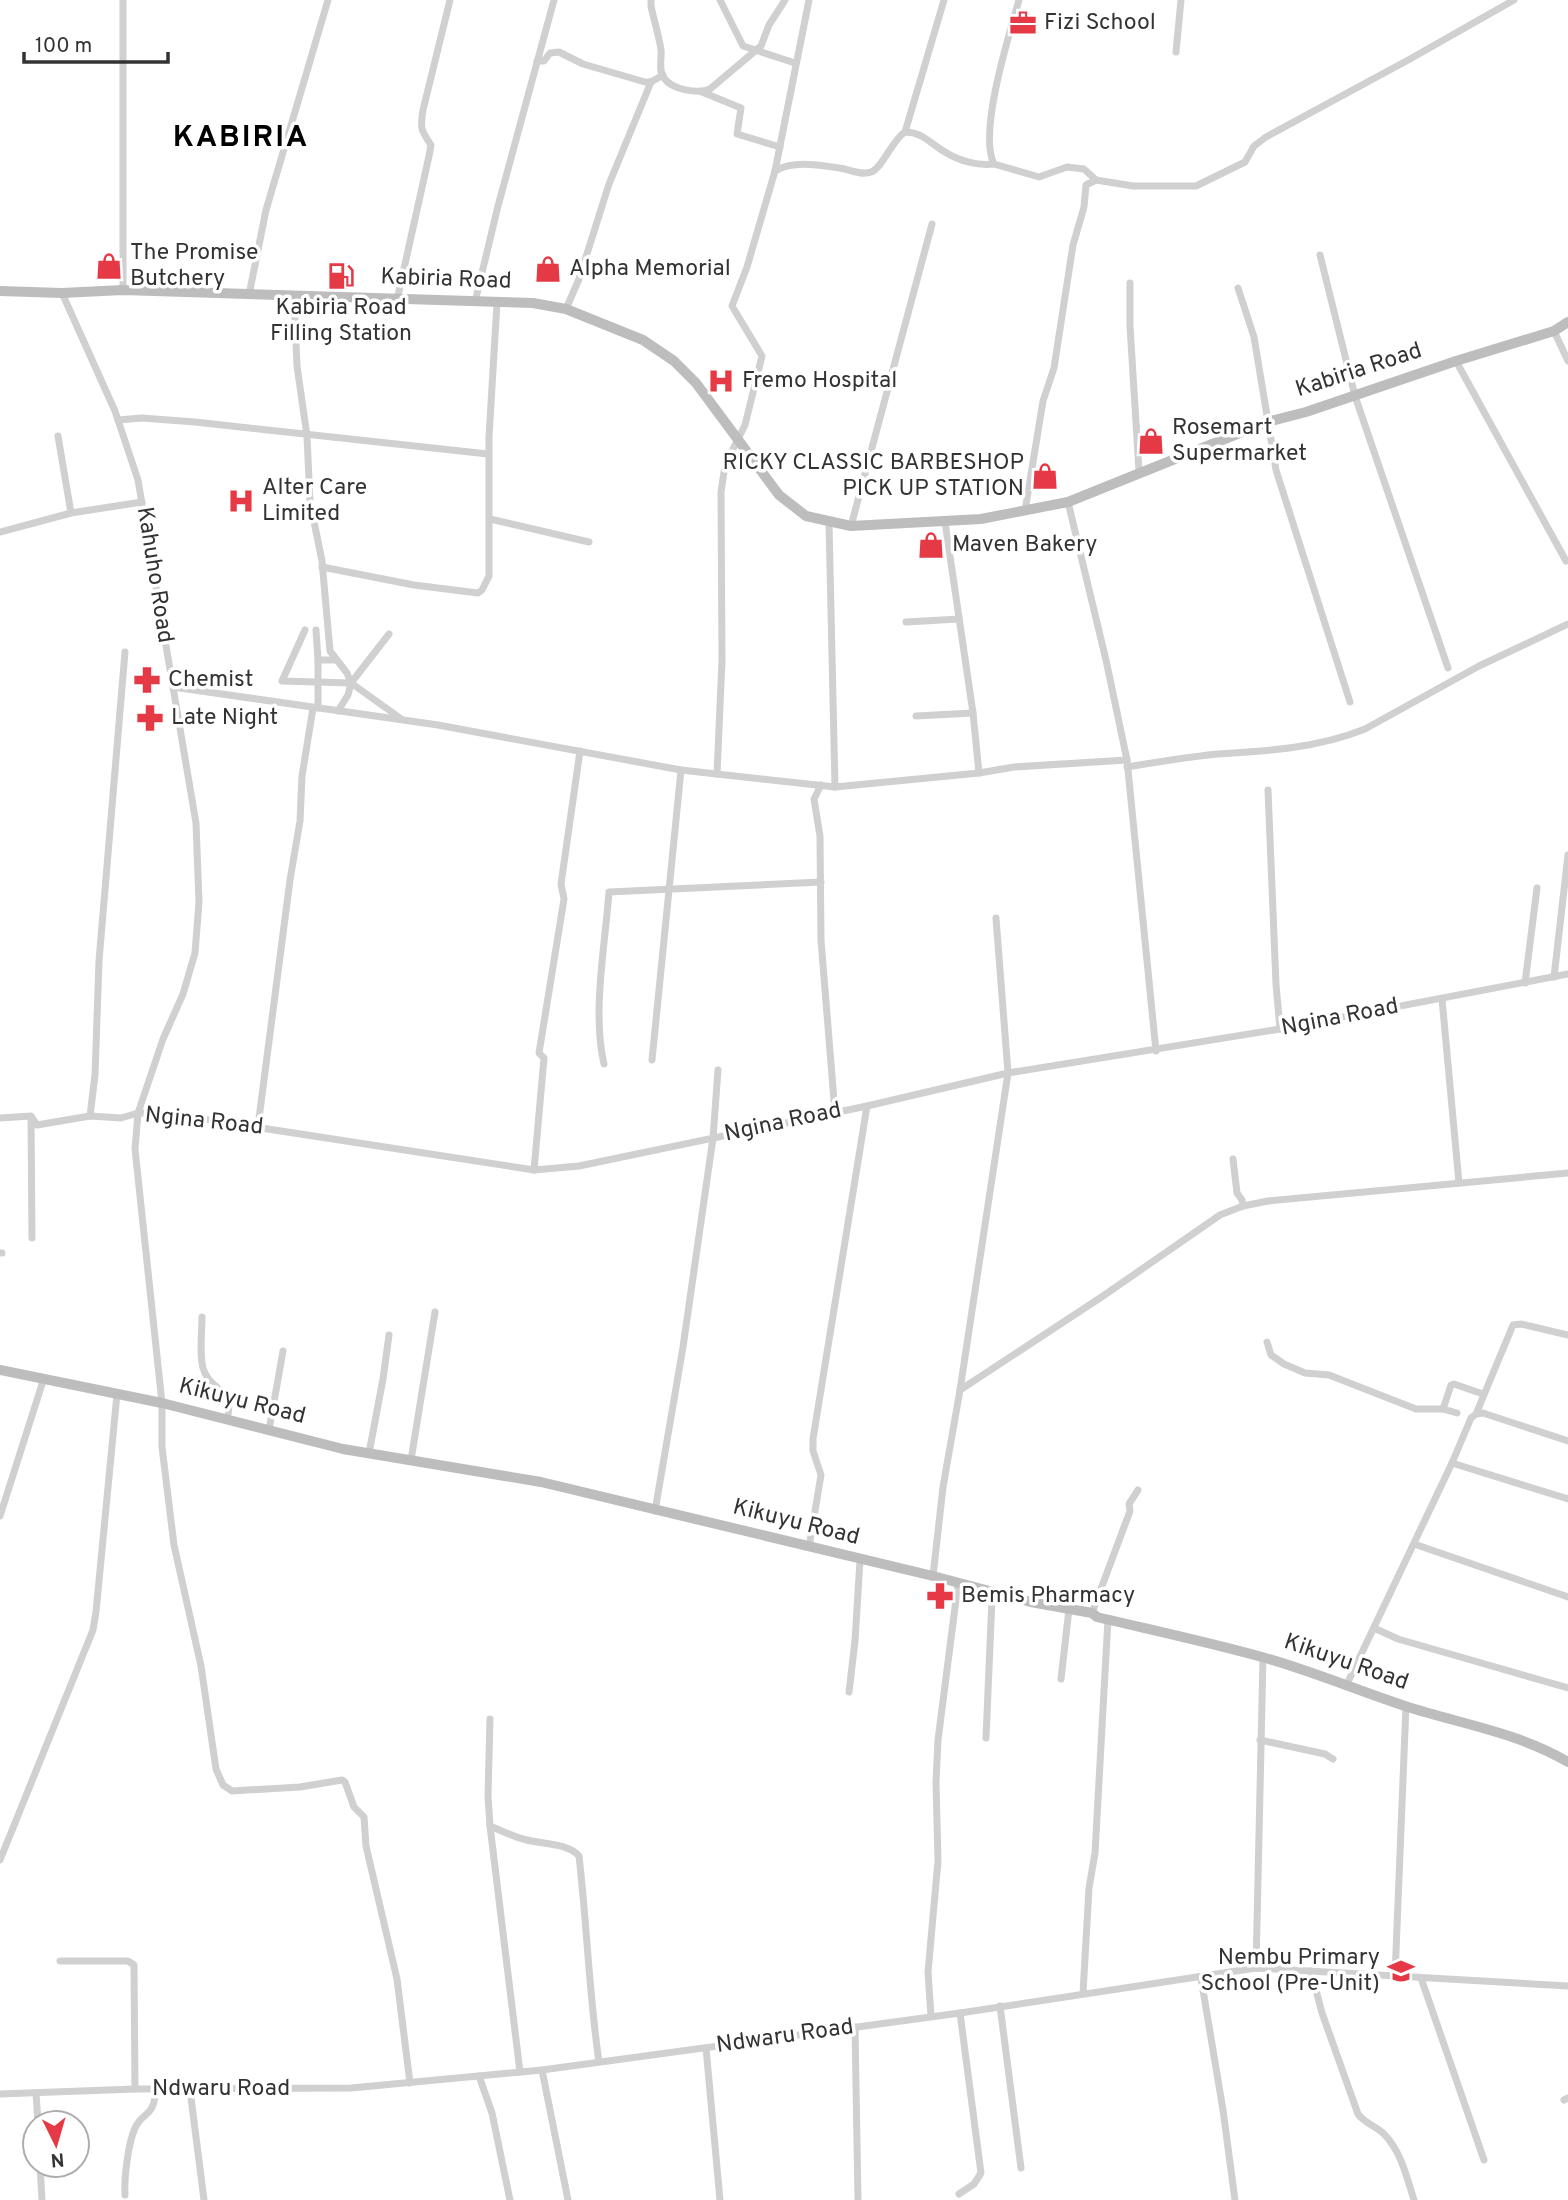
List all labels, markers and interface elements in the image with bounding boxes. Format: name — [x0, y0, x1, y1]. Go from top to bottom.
office icon: Fizi School — [1008, 8, 1038, 38]
place label: Fizi School — [1044, 9, 1156, 38]
scale bar — [24, 21, 168, 65]
text: 100 m — [35, 33, 92, 60]
district label: KABIRIA — [173, 120, 309, 157]
place label: The Promise Butchery — [130, 239, 258, 294]
shop icon: The Promise Butchery — [94, 251, 124, 281]
shop icon: Alpha Memorial — [533, 254, 563, 284]
place label: Alpha Memorial — [569, 255, 731, 284]
fuel station icon: Kabiria Road Filling Station — [326, 261, 356, 291]
street label: Kabiria Road — [380, 263, 512, 297]
place label: Kabiria Road Filling Station — [270, 294, 412, 349]
street label: Kabiria Road — [1292, 337, 1426, 405]
hospital icon: Fremo Hospital — [706, 366, 736, 396]
place label: Fremo Hospital — [742, 367, 897, 396]
place label: Rosemart Supermarket — [1172, 414, 1307, 469]
shop icon: Rosemart Supermarket — [1136, 426, 1166, 456]
place label: RICKY CLASSIC BARBESHOP PICK UP STATION — [723, 449, 1024, 504]
shop icon: RICKY CLASSIC BARBESHOP PICK UP STATION — [1030, 461, 1060, 491]
place label: Alter Care Limited — [262, 474, 367, 529]
hospital icon: Alter Care Limited — [226, 486, 256, 516]
street label: Kahuho Road — [129, 505, 179, 645]
shop icon: Maven Bakery — [916, 530, 946, 560]
place label: Maven Bakery — [952, 531, 1097, 560]
pharmacy icon: Chemist — [132, 665, 162, 695]
place label: Chemist — [168, 666, 253, 695]
pharmacy icon: Late Night — [135, 703, 165, 733]
place label: Late Night — [171, 704, 278, 733]
street label: Ngina Road — [1279, 992, 1401, 1044]
street label: Ngina Road — [722, 1096, 844, 1150]
street label: Ngina Road — [143, 1101, 265, 1143]
street label: Kikuyu Road — [175, 1372, 309, 1432]
street label: Kikuyu Road — [729, 1493, 863, 1553]
pharmacy icon: Bemis Pharmacy — [925, 1581, 955, 1611]
place label: Bemis Pharmacy — [961, 1582, 1135, 1611]
street label: Kikuyu Road — [1280, 1628, 1412, 1698]
place label: Nembu Primary School (Pre-Unit) — [1201, 1944, 1380, 1999]
school or university icon: Nembu Primary School (Pre-Unit) — [1386, 1956, 1416, 1986]
street label: Ndwaru Road — [715, 2013, 855, 2061]
street label: Ndwaru Road — [152, 2075, 290, 2104]
north arrow — [21, 2109, 91, 2179]
text: N — [49, 2146, 65, 2171]

